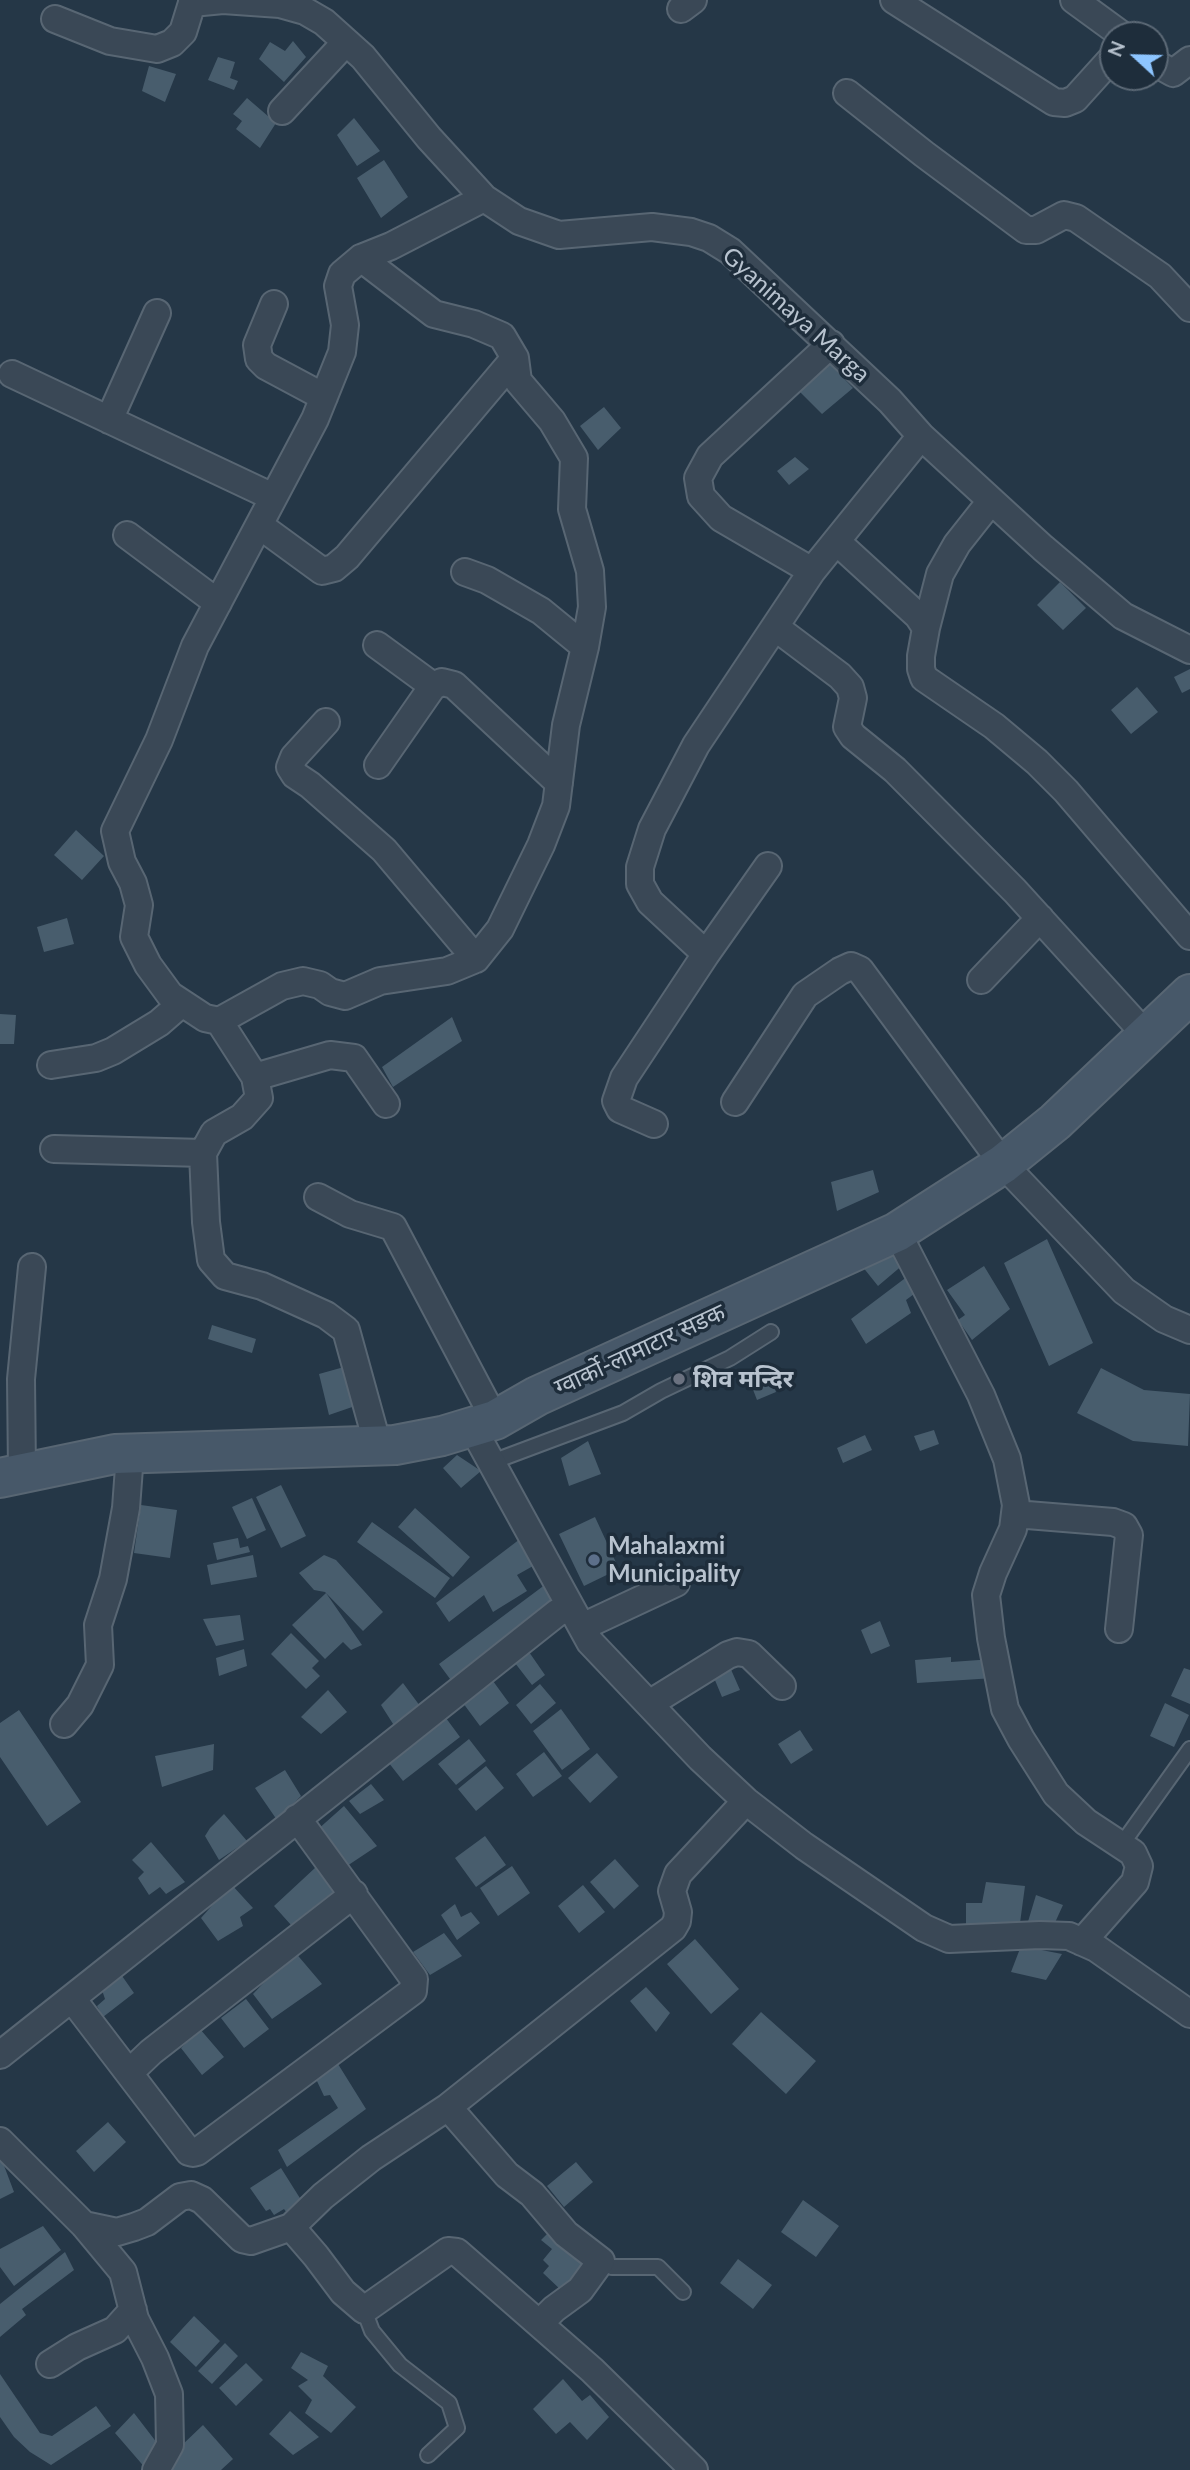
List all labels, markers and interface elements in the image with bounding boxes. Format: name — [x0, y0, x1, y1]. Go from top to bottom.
north arrow — [1099, 21, 1169, 91]
text: N — [1103, 38, 1129, 60]
street label: Gyanimaya Marga — [716, 241, 876, 389]
street label: ग्वार्को-लामाटार सडक — [550, 1298, 730, 1402]
place label: शिव मन्दिर — [693, 1365, 793, 1393]
marker: शिव मन्दिर — [671, 1371, 687, 1387]
place label: Mahalaxmi Municipality — [608, 1532, 741, 1588]
marker: Mahalaxmi Municipality — [586, 1552, 602, 1568]

